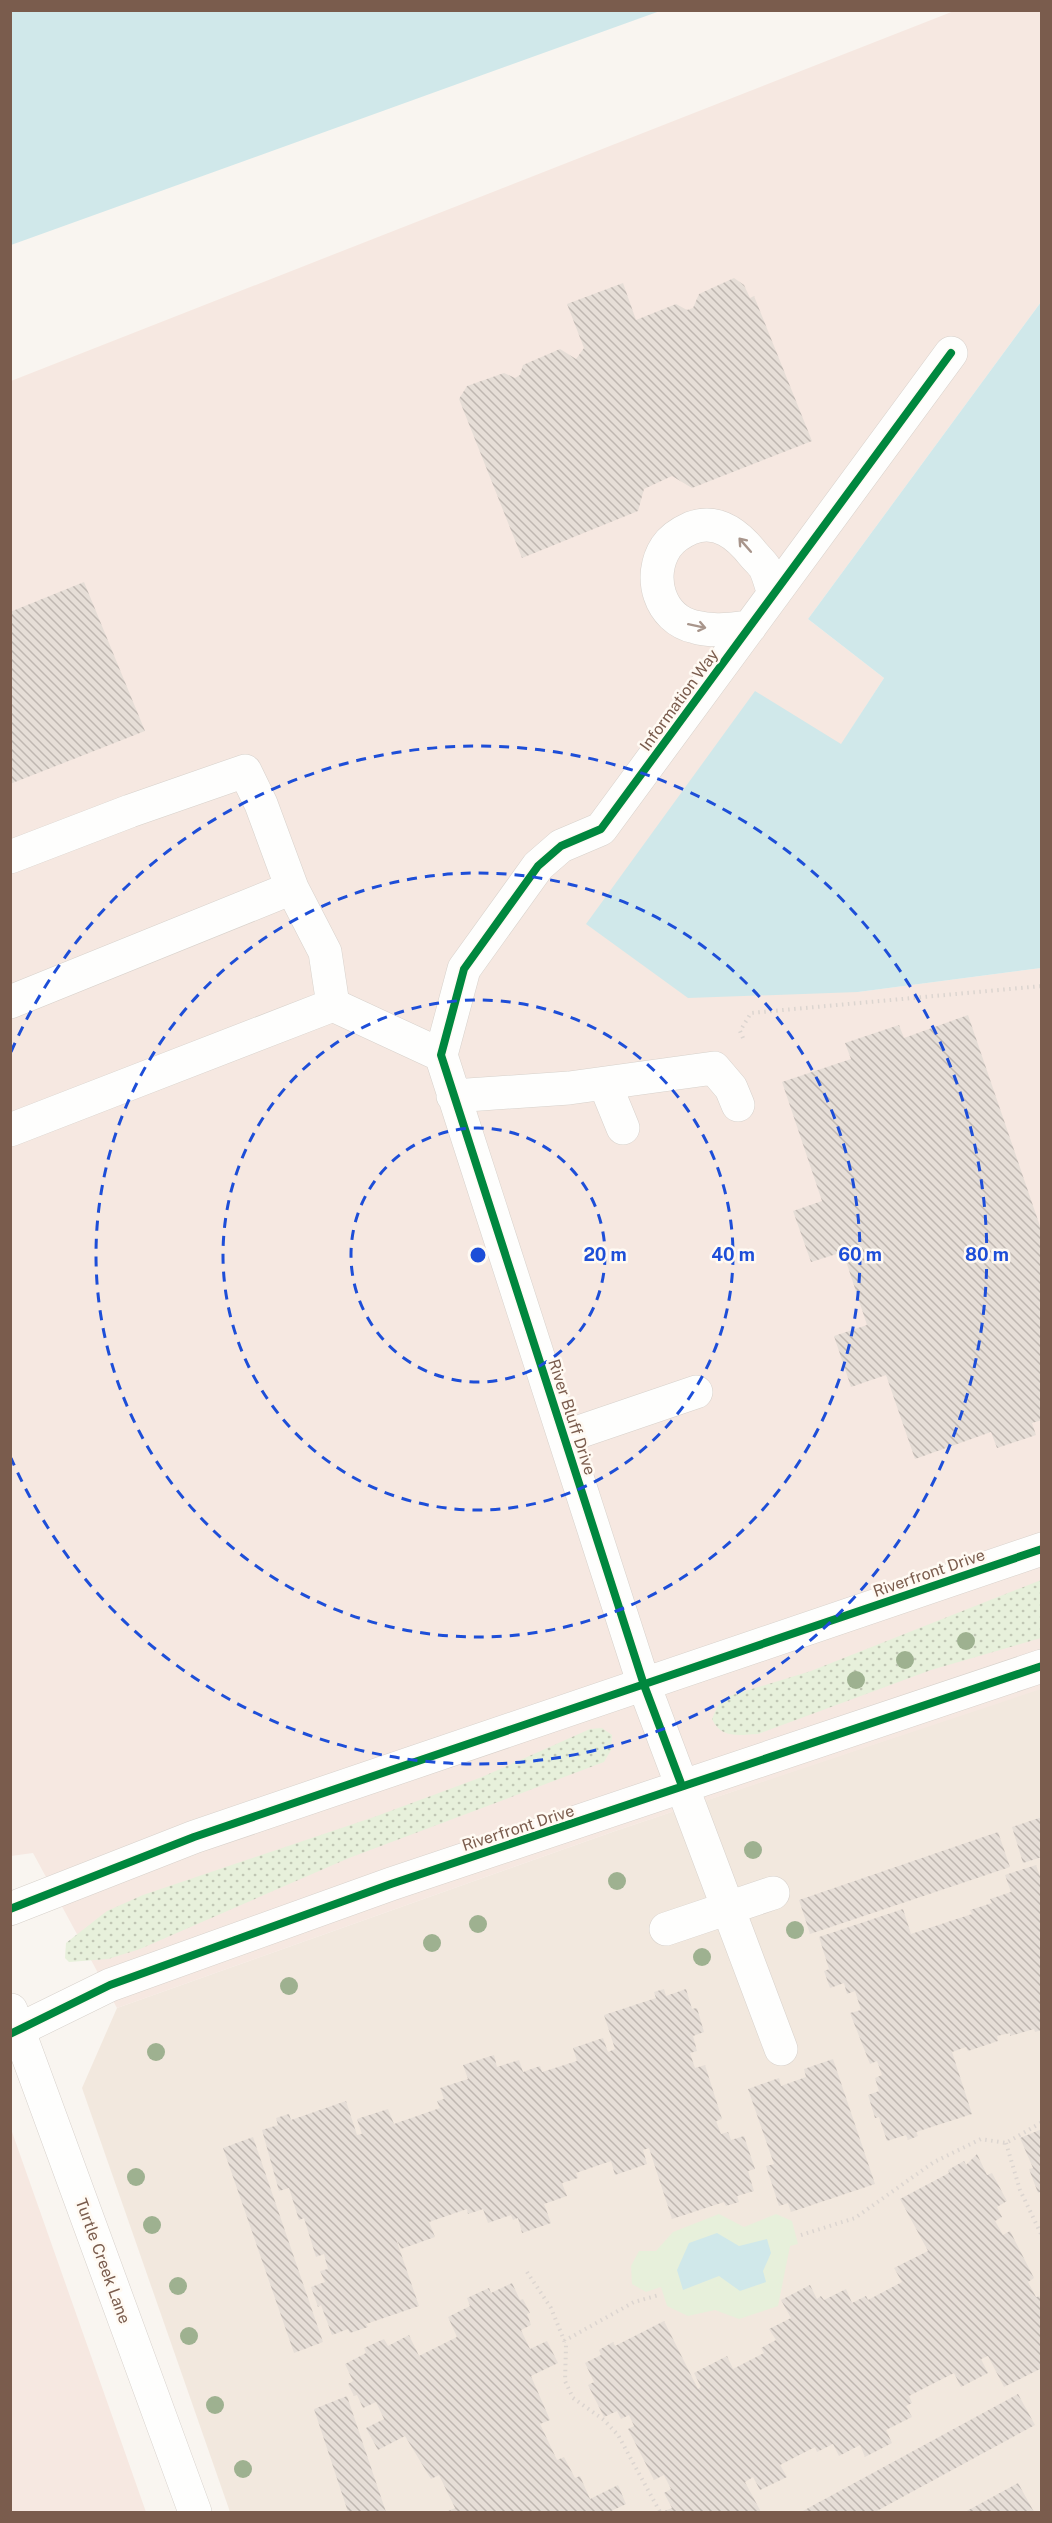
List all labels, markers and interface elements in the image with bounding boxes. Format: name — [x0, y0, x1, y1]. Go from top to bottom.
one-way arrow — [738, 537, 752, 552]
one-way arrow — [687, 621, 706, 632]
street label: Information Way — [636, 645, 723, 755]
text: 20 m — [583, 1244, 627, 1265]
text: 40 m — [711, 1244, 755, 1265]
text: 60 m — [838, 1244, 882, 1265]
text: 80 m — [965, 1244, 1009, 1265]
centre of rings — [468, 1245, 488, 1265]
street label: River Bluff Drive — [544, 1357, 600, 1477]
street label: Riverfront Drive — [871, 1545, 987, 1601]
street label: Riverfront Drive — [460, 1801, 576, 1855]
street label: Turtle Creek Lane — [72, 2196, 134, 2326]

